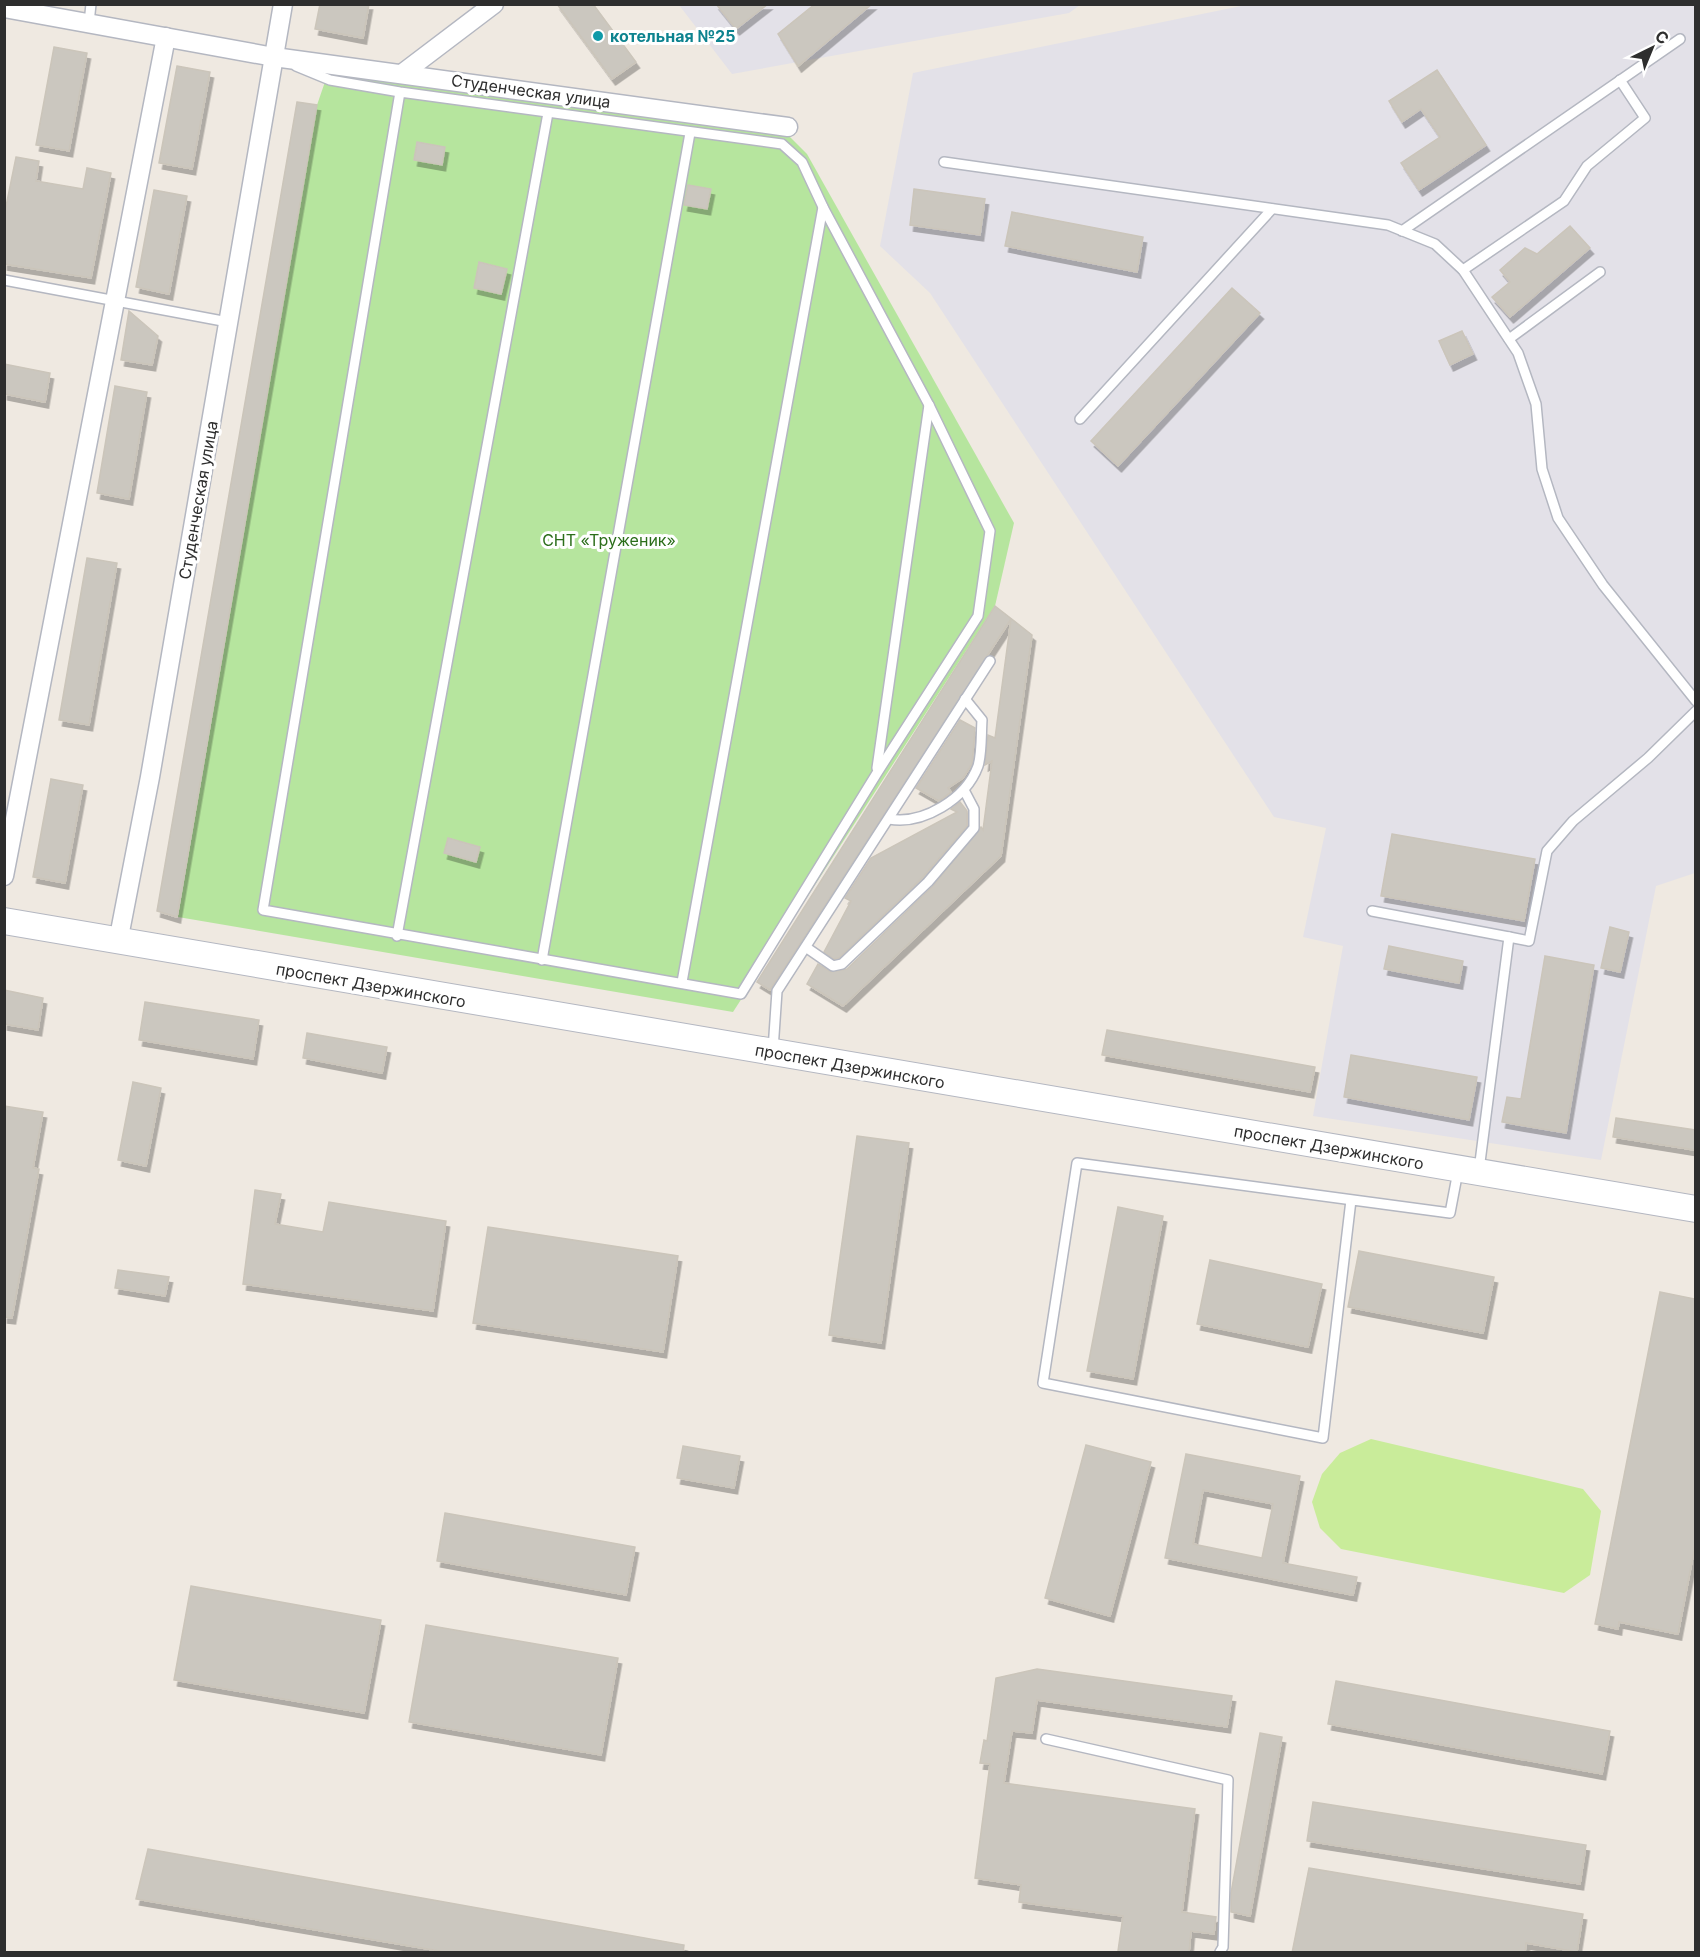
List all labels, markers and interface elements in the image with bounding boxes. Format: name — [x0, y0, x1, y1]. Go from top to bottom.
north arrow — [1622, 18, 1682, 78]
place label: котельная №25 — [610, 26, 735, 46]
text: С — [1651, 26, 1673, 48]
marker: котельная №25 — [591, 29, 605, 43]
street label: Студенческая улица — [450, 70, 612, 112]
street label: Студенческая улица — [174, 419, 222, 581]
park label: СНТ «Труженик» — [542, 530, 676, 550]
street label: проспект Дзержинского — [275, 958, 467, 1012]
street label: проспект Дзержинского — [754, 1039, 946, 1093]
street label: проспект Дзержинского — [1233, 1120, 1425, 1174]

